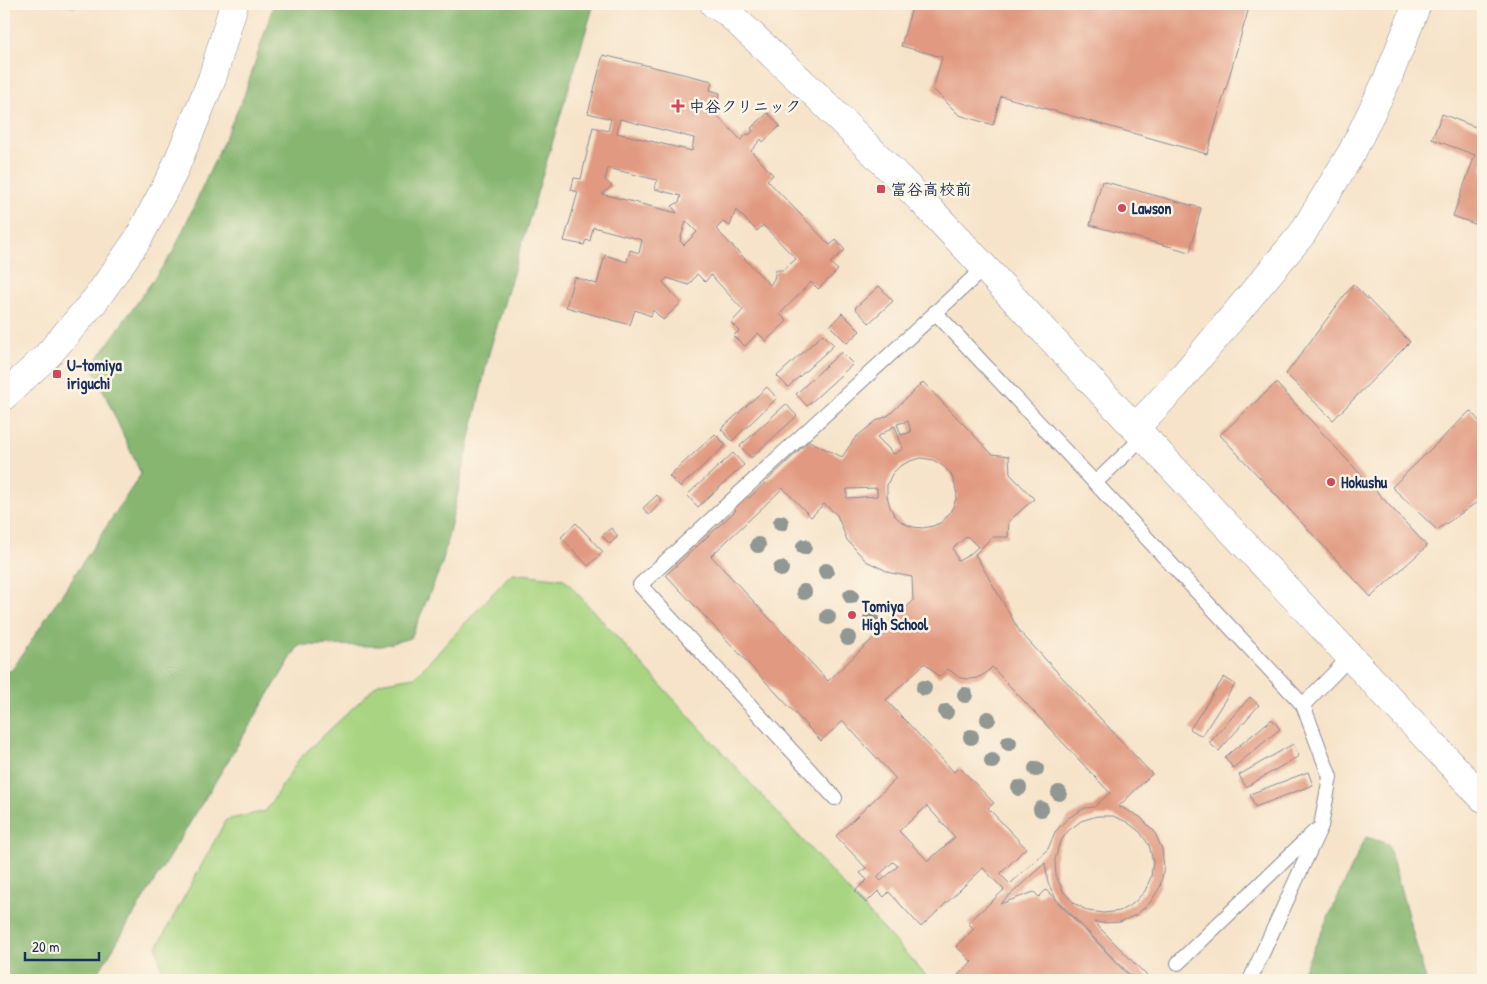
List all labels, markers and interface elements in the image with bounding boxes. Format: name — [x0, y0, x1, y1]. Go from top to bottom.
place label: 中谷クリニック — [689, 95, 801, 117]
marker: 中谷クリニック — [671, 99, 685, 113]
place label: 富谷高校前 — [891, 178, 971, 200]
marker: 富谷高校前 — [875, 183, 887, 195]
place label: Lawson — [1132, 197, 1171, 219]
marker: Lawson — [1116, 202, 1128, 214]
place label: U-tomiya iriguchi — [67, 354, 122, 395]
marker: U-tomiya iriguchi — [51, 368, 63, 380]
place label: Hokushu — [1341, 471, 1388, 493]
marker: Hokushu — [1325, 476, 1337, 488]
place label: Tomiya High School — [861, 595, 929, 636]
marker: Tomiya High School — [846, 609, 858, 621]
scale bar — [25, 929, 99, 961]
text: 20 m — [32, 936, 59, 957]

